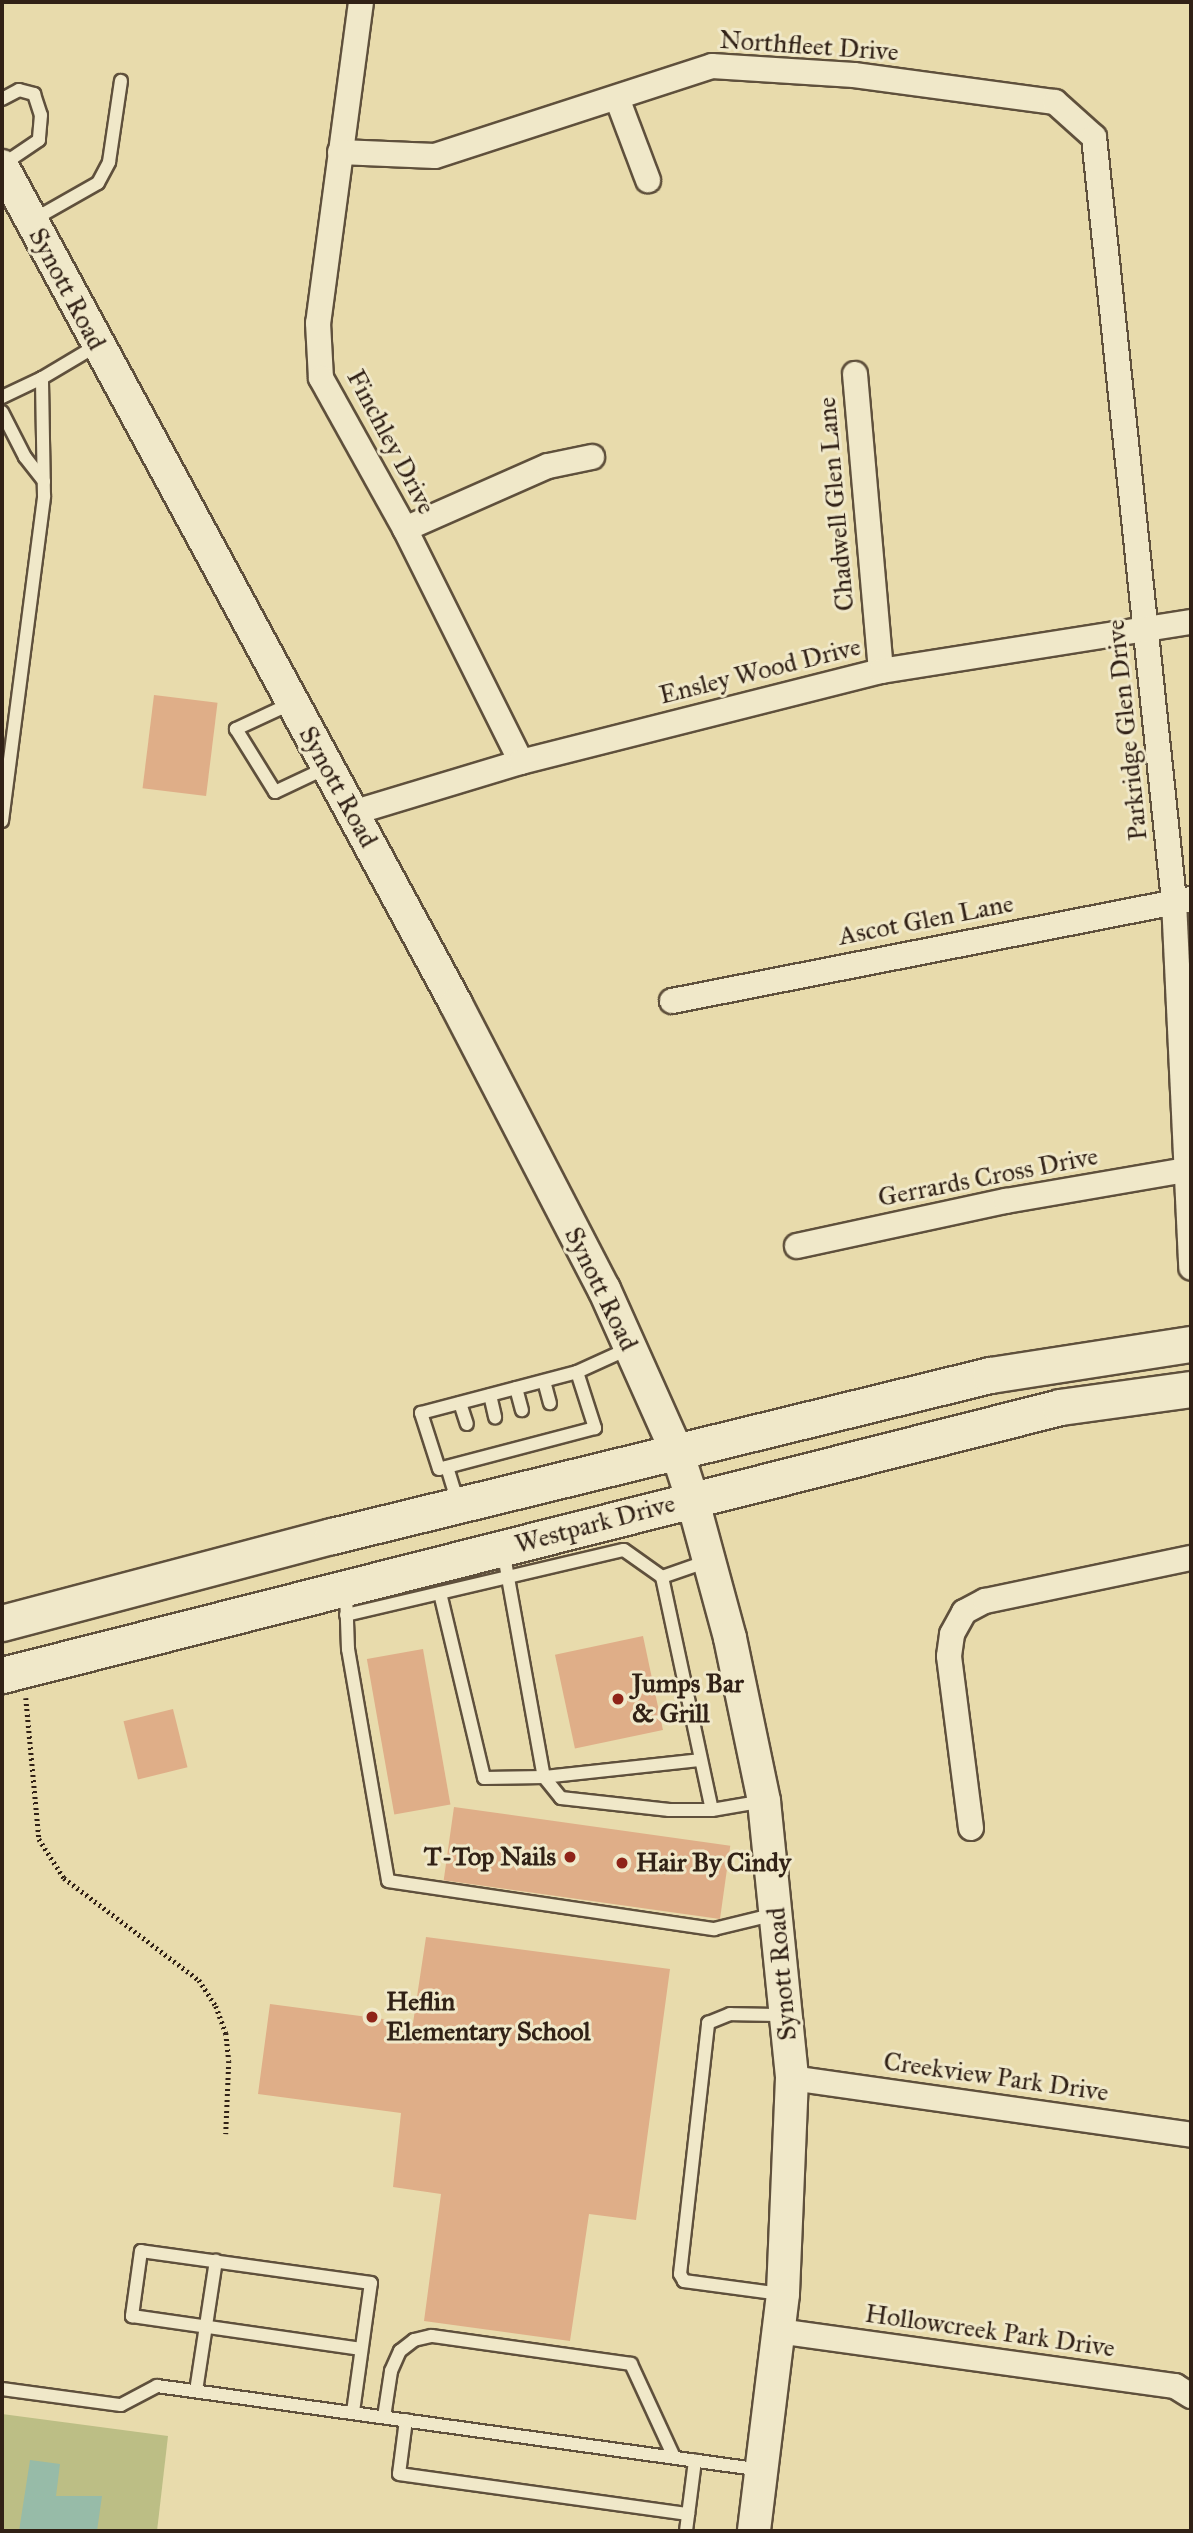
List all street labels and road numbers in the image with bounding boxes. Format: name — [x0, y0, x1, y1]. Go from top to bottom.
street label: Northfleet Drive — [718, 24, 900, 68]
street label: Synott Road — [22, 223, 112, 355]
street label: Finchley Drive — [340, 364, 442, 520]
street label: Chadwell Glen Lane — [811, 396, 861, 612]
street label: Parkridge Glen Drive — [1100, 618, 1154, 842]
street label: Ensley Wood Drive — [656, 631, 864, 711]
street label: Synott Road — [292, 721, 384, 853]
street label: Ascot Glen Lane — [836, 888, 1016, 952]
street label: Gerrards Cross Drive — [875, 1140, 1101, 1214]
street label: Synott Road — [558, 1222, 644, 1356]
street label: Westpark Drive — [512, 1488, 678, 1560]
street label: Synott Road — [761, 1906, 803, 2042]
street label: Creekview Park Drive — [882, 2046, 1110, 2108]
street label: Hollowcreek Park Drive — [863, 2298, 1117, 2364]

